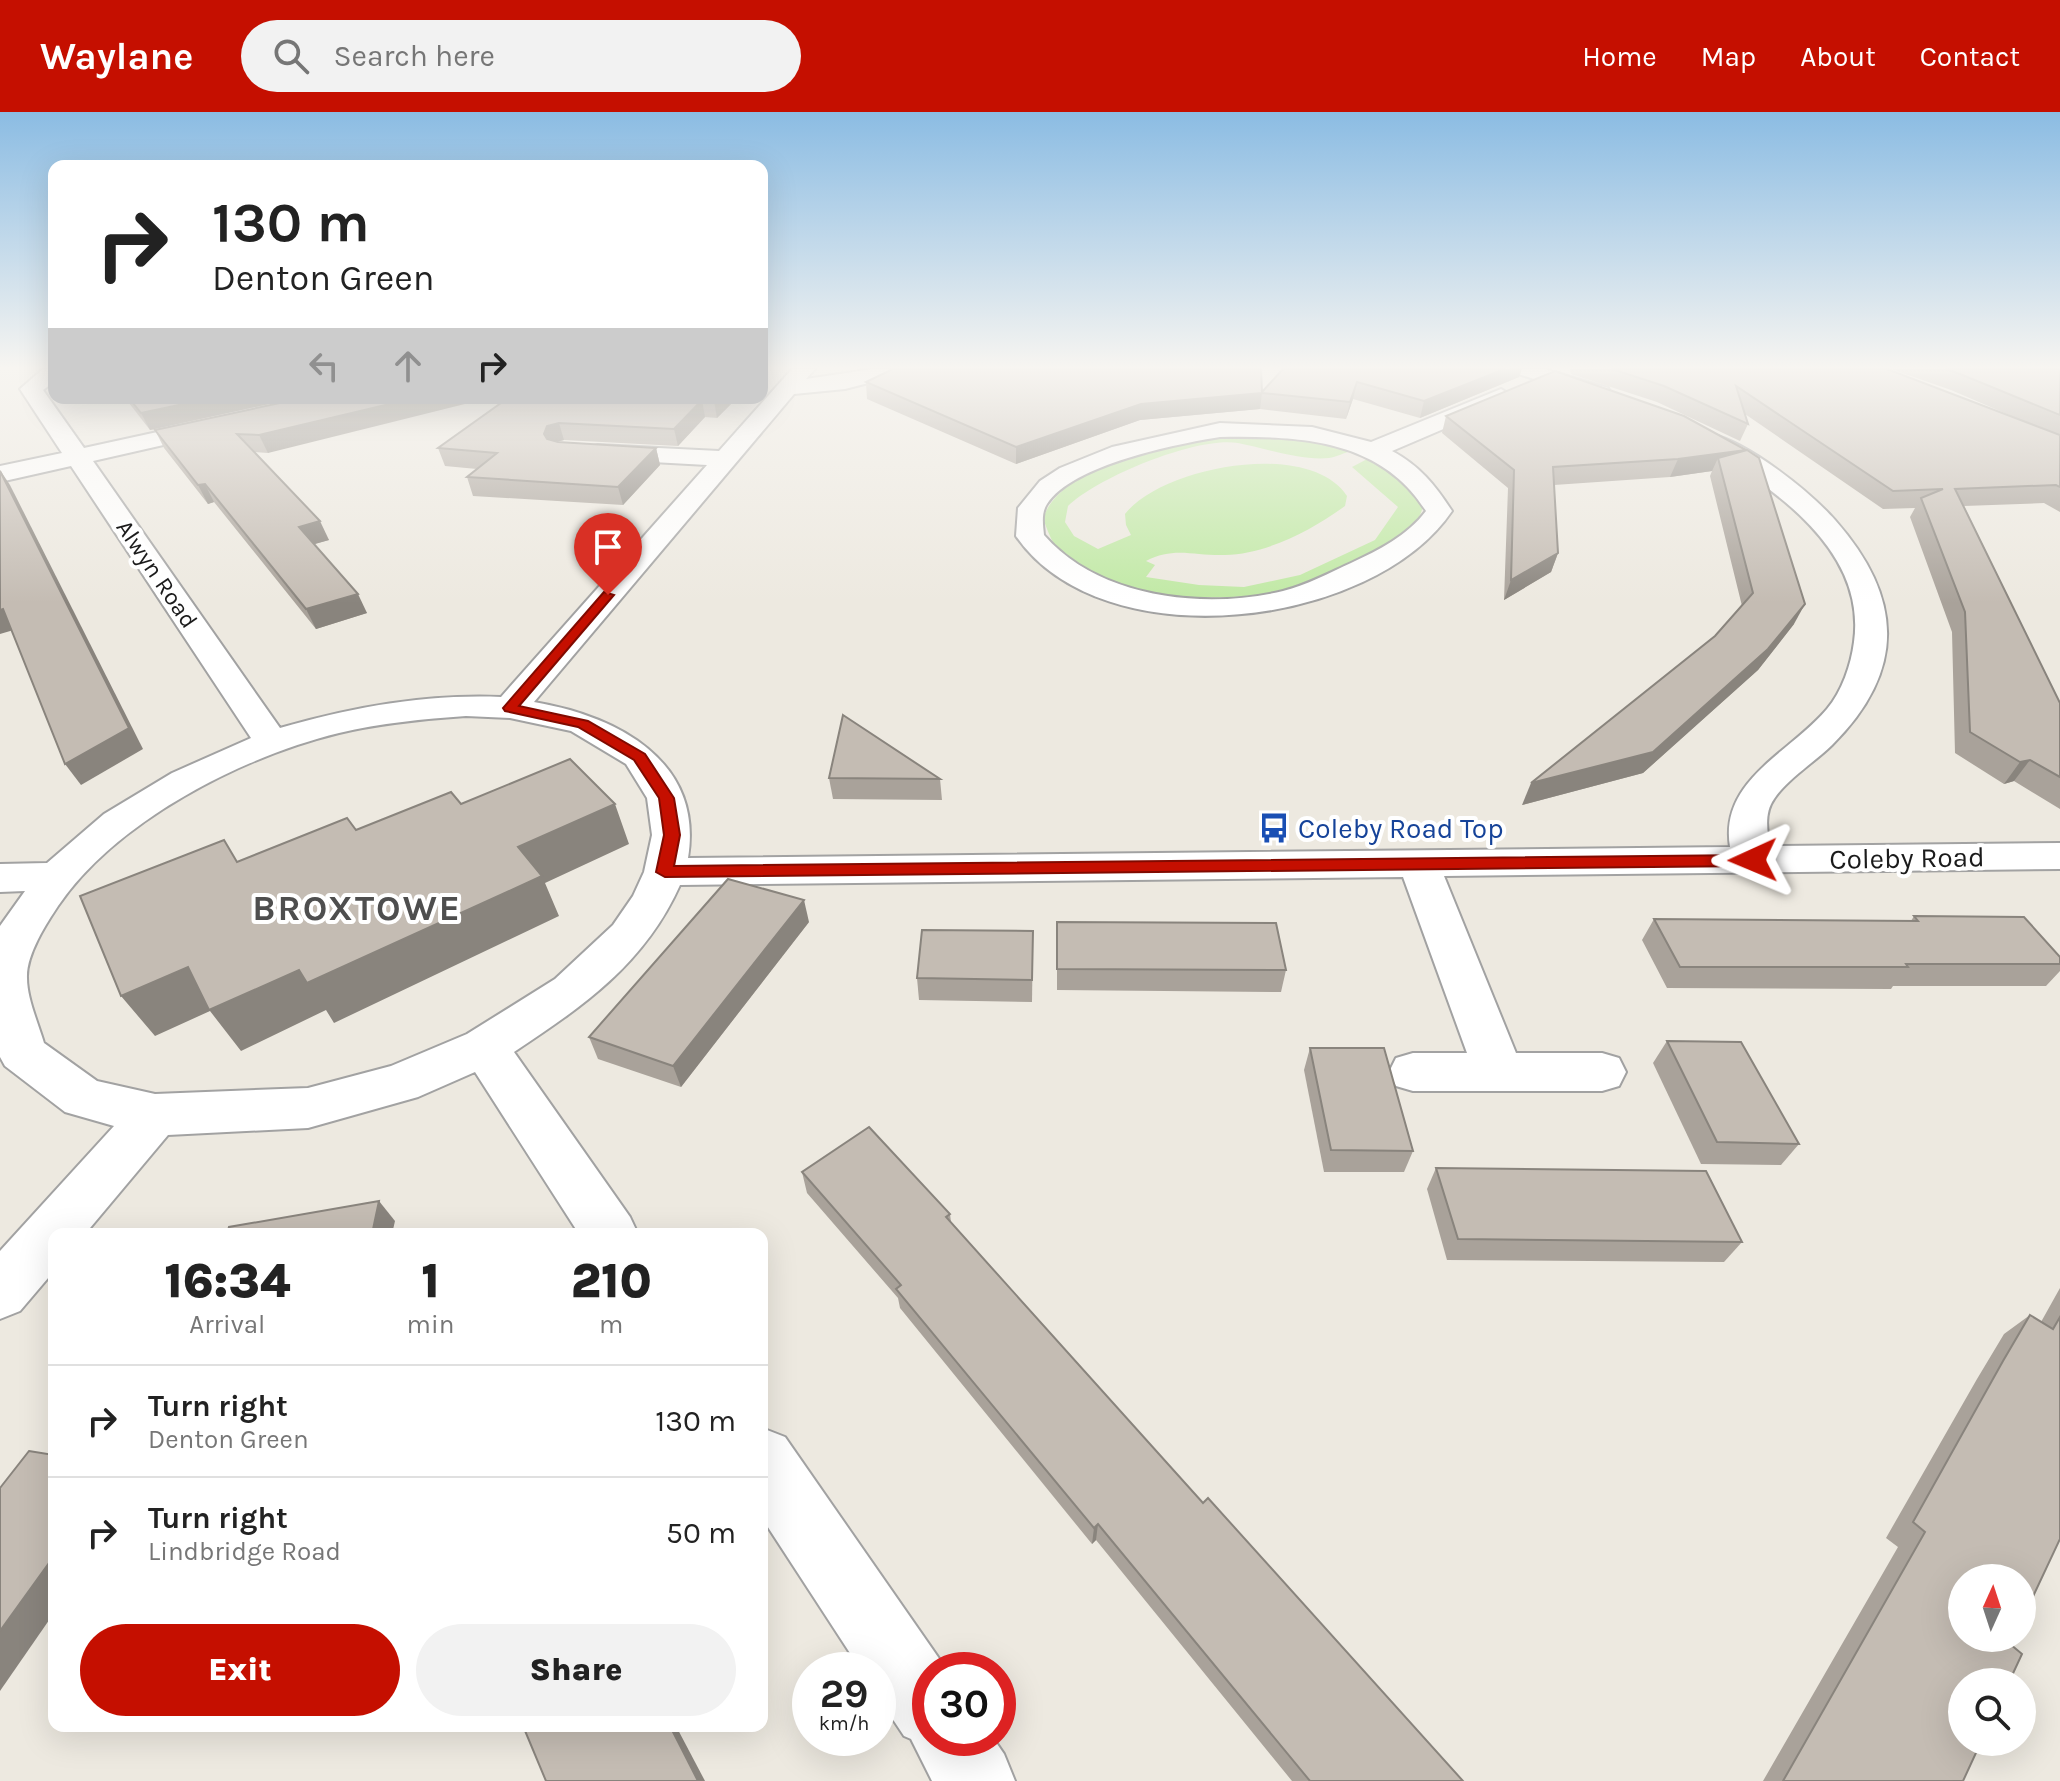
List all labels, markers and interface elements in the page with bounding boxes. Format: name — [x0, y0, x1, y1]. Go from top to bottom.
search box — [241, 20, 801, 92]
text: Waylane — [40, 34, 193, 79]
icon: search — [269, 34, 313, 78]
text: Search here — [333, 38, 495, 74]
text: Home — [1582, 40, 1657, 73]
text: Map — [1701, 40, 1756, 73]
text: About — [1800, 40, 1876, 73]
text: Contact — [1920, 40, 2020, 73]
text: 130 m — [212, 190, 370, 255]
icon: right — [80, 192, 184, 296]
text: Denton Green — [212, 257, 434, 299]
icon: left — [302, 344, 346, 388]
icon: ahead — [386, 344, 430, 388]
icon: right — [470, 344, 514, 388]
pin — [574, 513, 642, 595]
street label: Alwyn Road — [111, 515, 203, 633]
icon: arrive — [586, 525, 630, 569]
bus stop icon: Coleby Road Top — [1257, 811, 1291, 845]
place label: Coleby Road Top — [1298, 812, 1504, 845]
position arrow — [1711, 818, 1795, 902]
street label: Coleby Road — [1829, 840, 1985, 876]
district label: BROXTOWE — [252, 887, 462, 929]
text: 16:34 — [164, 1253, 290, 1309]
text: 1 — [421, 1253, 440, 1309]
text: 210 — [571, 1253, 652, 1309]
text: Arrival — [189, 1309, 265, 1340]
text: min — [407, 1309, 454, 1340]
text: m — [599, 1309, 623, 1340]
text: Turn right — [148, 1388, 288, 1424]
icon: right — [80, 1399, 124, 1443]
text: 130 m — [655, 1403, 736, 1439]
text: Denton Green — [148, 1424, 309, 1455]
text: Turn right — [148, 1500, 288, 1536]
icon: right — [80, 1511, 124, 1555]
text: 50 m — [666, 1515, 736, 1551]
text: Lindbridge Road — [148, 1536, 341, 1567]
north arrow — [1948, 1564, 2036, 1652]
map controls — [1948, 1564, 2036, 1756]
button: Exit — [80, 1624, 400, 1716]
button: Share — [416, 1624, 736, 1716]
speed limit sign: 30 — [912, 1652, 1016, 1756]
button: search — [1948, 1668, 2036, 1756]
text: 29 — [820, 1670, 868, 1717]
text: km/h — [819, 1712, 869, 1735]

